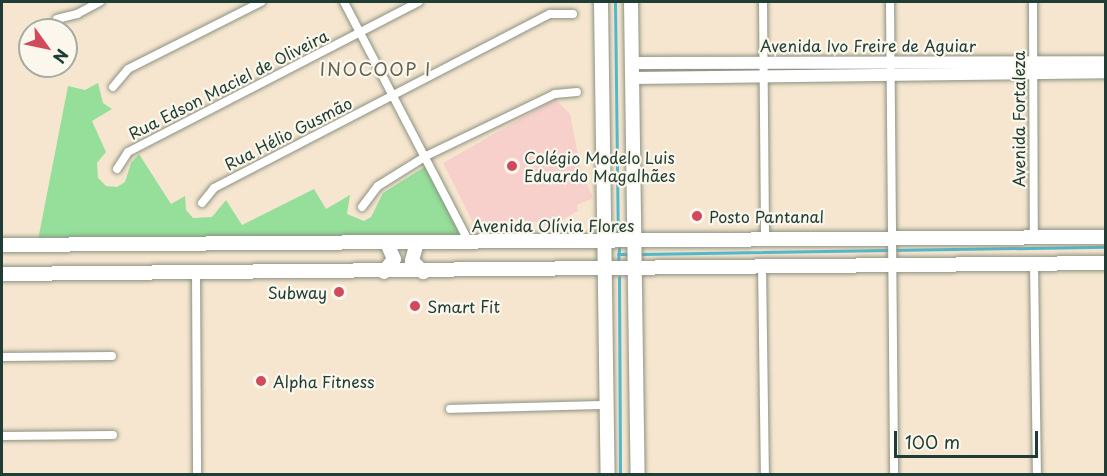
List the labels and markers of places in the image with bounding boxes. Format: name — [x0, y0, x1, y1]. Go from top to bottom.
place label: Colégio Modelo Luis Eduardo Magalhães — [524, 147, 677, 185]
marker: Colégio Modelo Luis Eduardo Magalhães — [505, 159, 519, 173]
place label: Posto Pantanal — [709, 206, 824, 226]
marker: Posto Pantanal — [690, 209, 704, 223]
place label: Subway — [268, 282, 327, 302]
marker: Subway — [332, 285, 346, 299]
place label: Smart Fit — [427, 296, 500, 316]
marker: Smart Fit — [408, 299, 422, 313]
place label: Alpha Fitness — [273, 371, 375, 391]
marker: Alpha Fitness — [254, 374, 268, 388]

